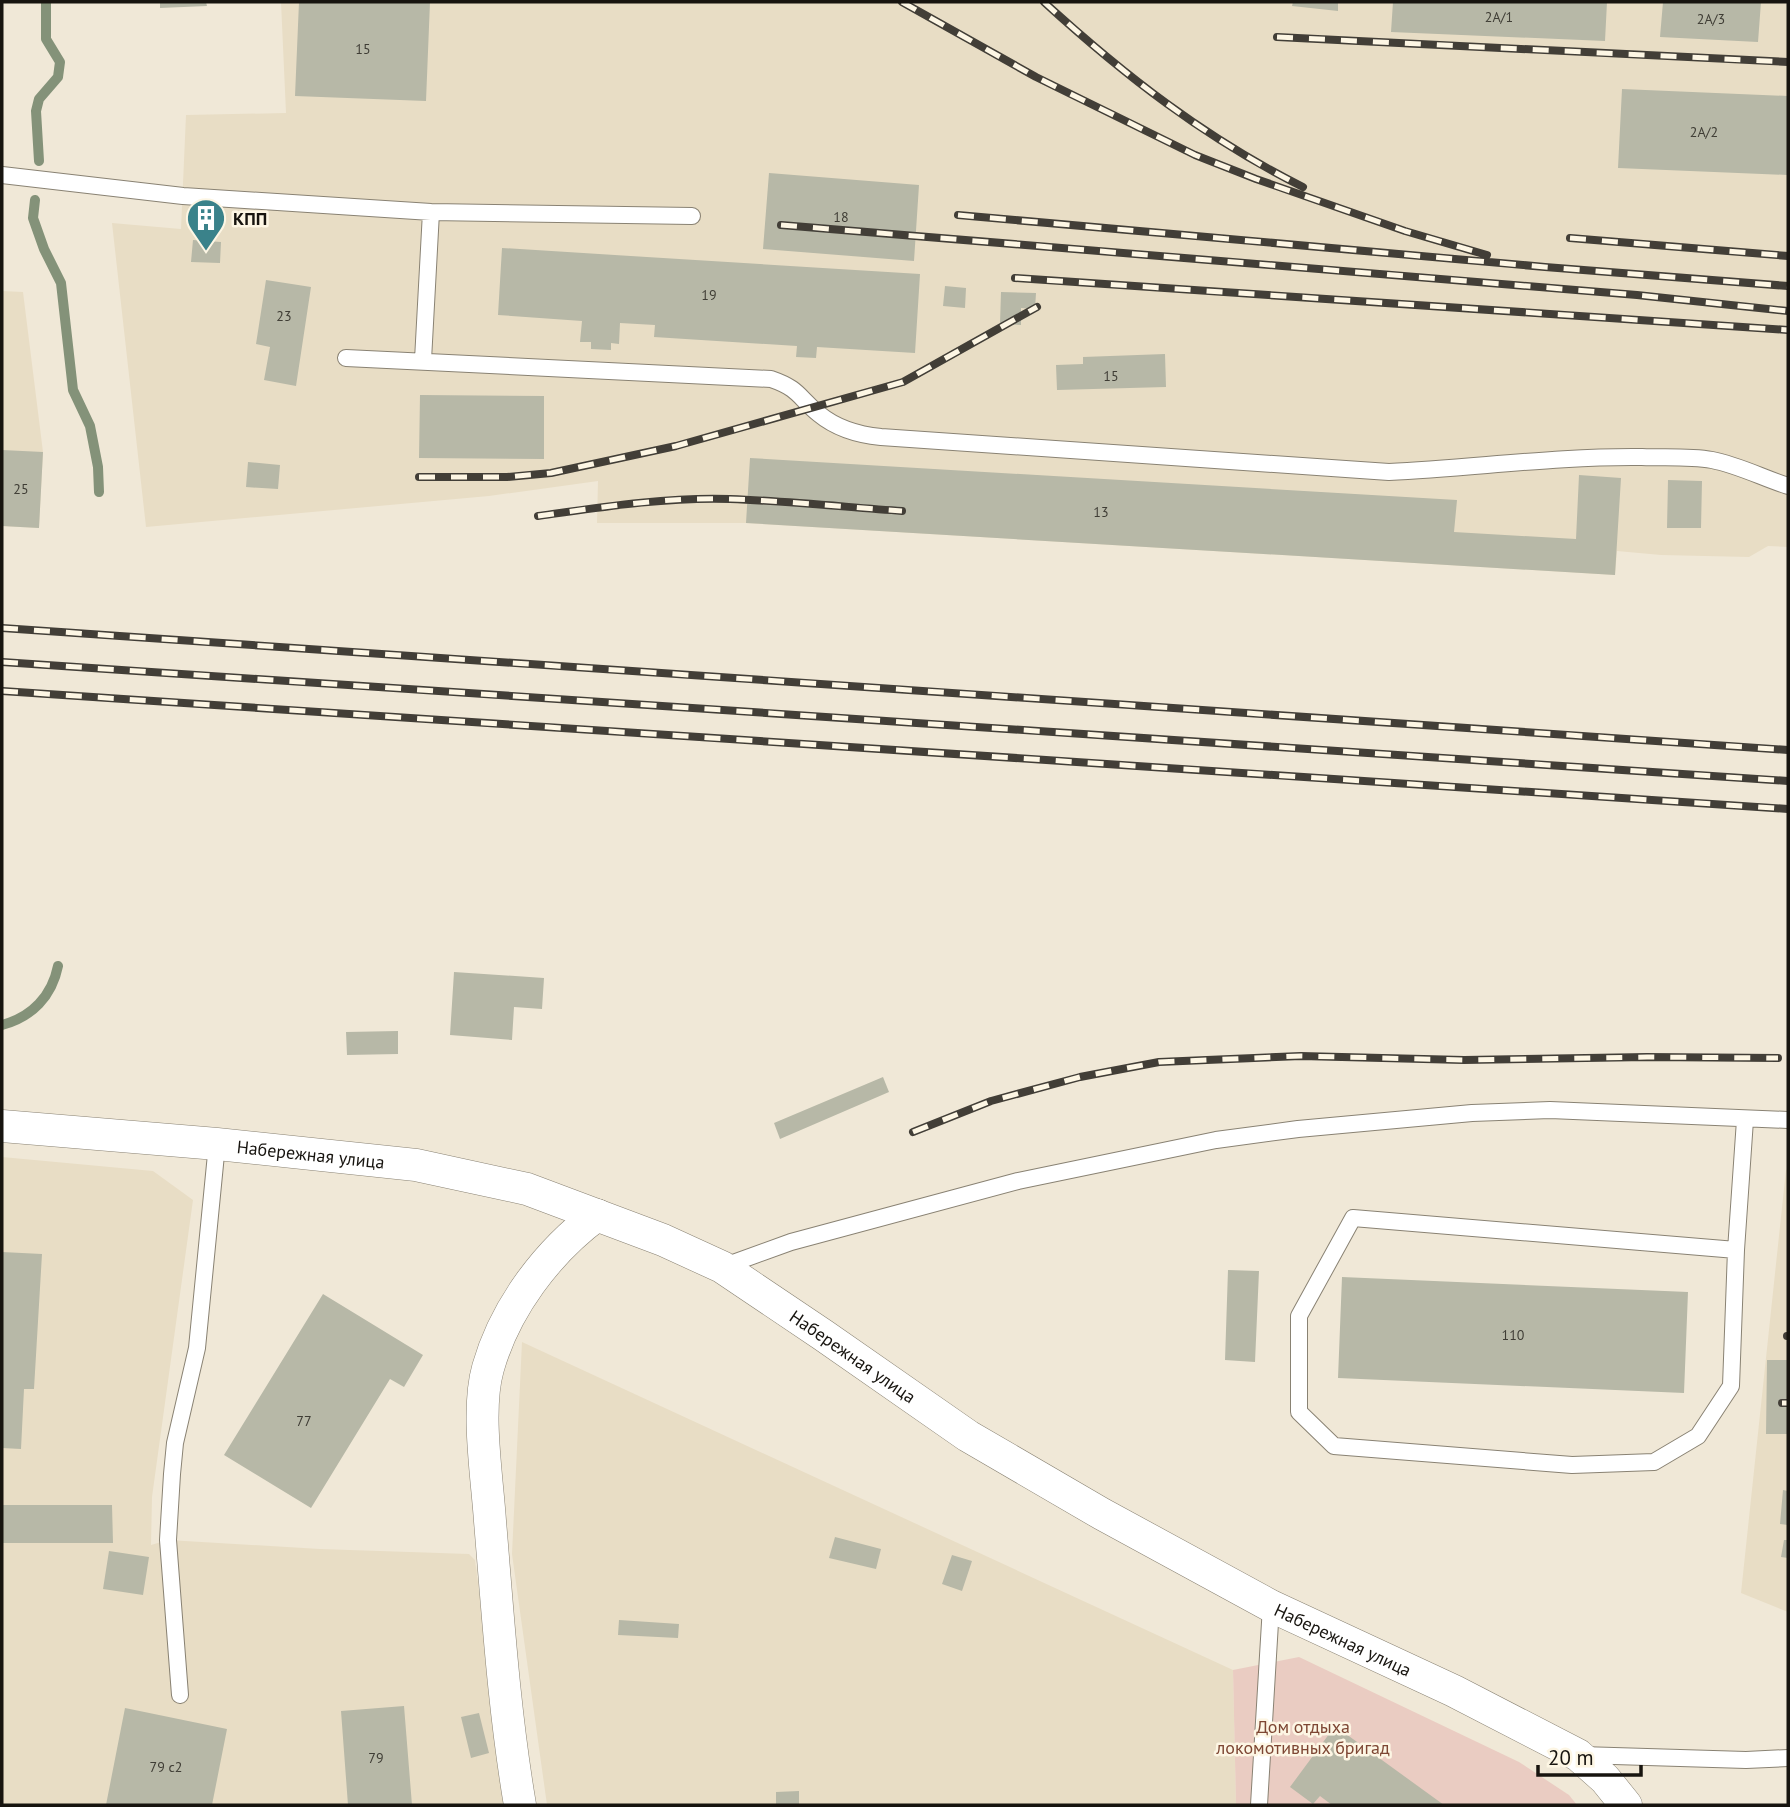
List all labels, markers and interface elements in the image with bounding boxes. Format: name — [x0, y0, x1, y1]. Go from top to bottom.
house number: 2А/1 — [1485, 8, 1513, 26]
house number: 2А/3 — [1697, 10, 1725, 28]
house number: 15 — [355, 40, 371, 58]
house number: 2А/2 — [1690, 123, 1718, 141]
building icon: КПП — [185, 197, 227, 252]
place label: КПП — [233, 207, 267, 230]
house number: 18 — [833, 208, 849, 226]
house number: 19 — [701, 286, 717, 304]
house number: 23 — [276, 307, 292, 325]
house number: 15 — [1103, 367, 1119, 385]
house number: 25 — [13, 480, 29, 498]
house number: 13 — [1093, 503, 1109, 521]
street label: Набережная улица — [236, 1135, 386, 1173]
street label: Набережная улица — [785, 1305, 921, 1408]
house number: 110 — [1502, 1326, 1525, 1344]
house number: 77 — [296, 1412, 312, 1430]
street label: Набережная улица — [1271, 1598, 1415, 1681]
park label: Дом отдыха локомотивных бригад — [1215, 1715, 1390, 1759]
scale bar — [1538, 1734, 1641, 1778]
text: 20 m — [1548, 1744, 1594, 1771]
house number: 79 — [368, 1749, 384, 1767]
house number: 79 с2 — [150, 1758, 182, 1776]

